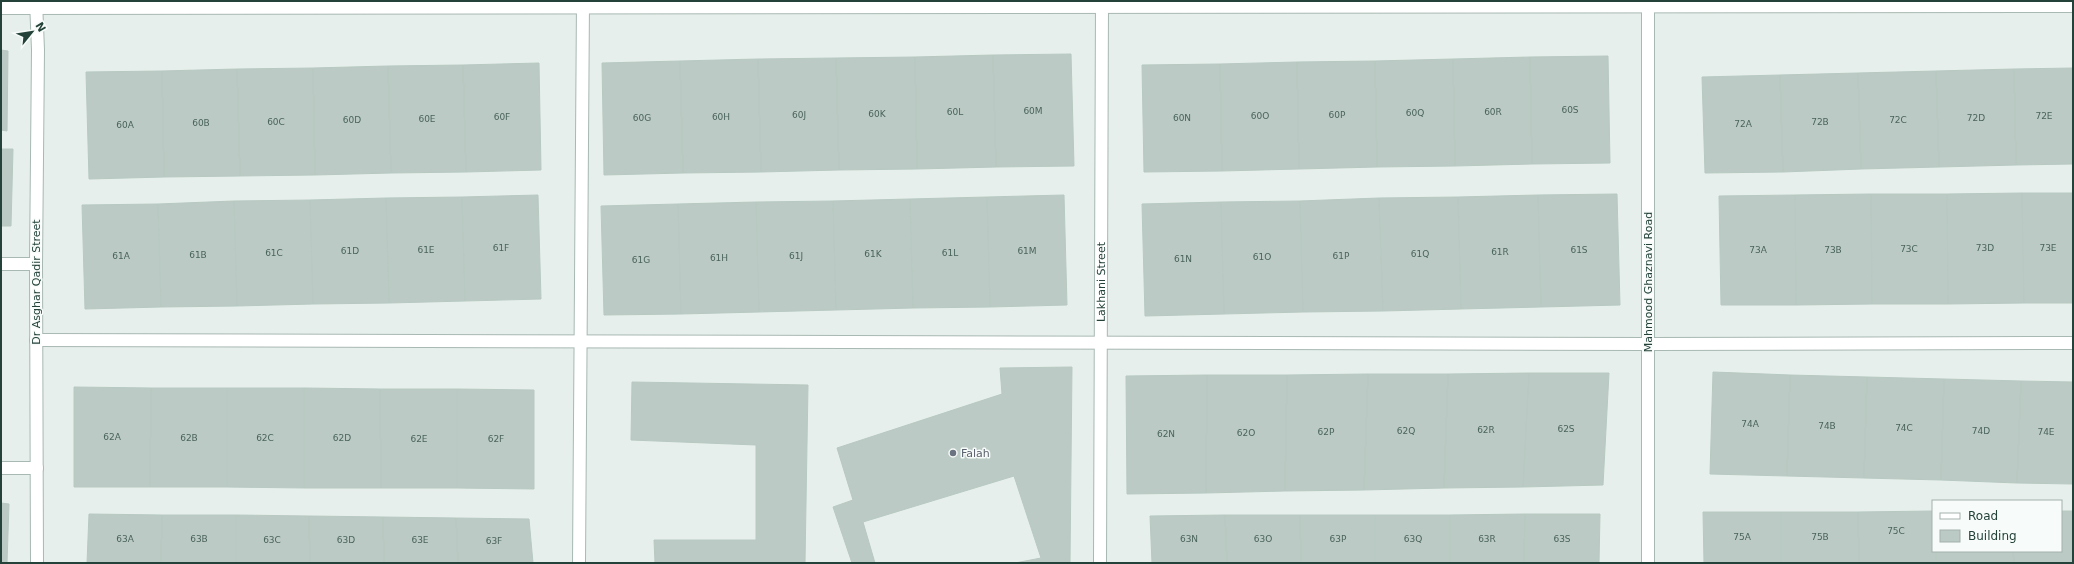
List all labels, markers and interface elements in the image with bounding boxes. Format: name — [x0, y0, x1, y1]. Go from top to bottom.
north arrow — [12, 12, 52, 52]
text: N — [32, 20, 48, 34]
house number: 60S — [1561, 105, 1579, 115]
house number: 60M — [1023, 106, 1043, 116]
house number: 60L — [947, 107, 963, 117]
house number: 60R — [1484, 107, 1502, 117]
house number: 60Q — [1406, 108, 1424, 118]
house number: 60K — [868, 109, 887, 119]
house number: 60J — [792, 110, 806, 120]
house number: 60P — [1329, 110, 1346, 120]
house number: 60O — [1251, 111, 1269, 121]
house number: 72E — [2035, 111, 2053, 121]
house number: 60F — [494, 112, 510, 122]
house number: 60H — [712, 112, 730, 122]
house number: 60G — [633, 113, 651, 123]
house number: 60N — [1173, 113, 1191, 123]
house number: 72D — [1967, 113, 1985, 123]
house number: 60E — [418, 114, 436, 124]
house number: 60D — [343, 115, 361, 125]
house number: 72C — [1889, 115, 1907, 125]
house number: 60C — [267, 117, 285, 127]
house number: 72B — [1811, 117, 1829, 127]
house number: 60B — [192, 118, 210, 128]
house number: 72A — [1734, 119, 1753, 129]
house number: 60A — [116, 120, 135, 130]
street label: Mahmood Ghaznavi Road — [1642, 212, 1655, 352]
street label: Dr Asghar Qadir Street — [30, 219, 43, 345]
street label: Lakhani Street — [1094, 241, 1108, 322]
house number: 61F — [493, 243, 509, 253]
house number: 73D — [1976, 243, 1994, 253]
house number: 73E — [2039, 243, 2057, 253]
house number: 73C — [1900, 244, 1918, 254]
house number: 61E — [417, 245, 435, 255]
house number: 61S — [1570, 245, 1588, 255]
house number: 73A — [1749, 245, 1768, 255]
house number: 73B — [1824, 245, 1842, 255]
house number: 61D — [341, 246, 359, 256]
house number: 61M — [1017, 246, 1037, 256]
house number: 61R — [1491, 247, 1509, 257]
house number: 61C — [265, 248, 283, 258]
house number: 61L — [942, 248, 958, 258]
house number: 61K — [864, 249, 883, 259]
house number: 61Q — [1411, 249, 1429, 259]
house number: 61B — [189, 250, 207, 260]
house number: 61A — [112, 251, 131, 261]
house number: 61J — [789, 251, 803, 261]
house number: 61P — [1333, 251, 1350, 261]
house number: 61O — [1253, 252, 1271, 262]
house number: 61H — [710, 253, 728, 263]
house number: 61N — [1174, 254, 1192, 264]
house number: 61G — [632, 255, 650, 265]
house number: 74A — [1741, 419, 1760, 429]
house number: 74B — [1818, 421, 1836, 431]
house number: 74C — [1895, 423, 1913, 433]
house number: 62S — [1557, 424, 1575, 434]
house number: 62R — [1477, 425, 1495, 435]
house number: 62Q — [1397, 426, 1415, 436]
house number: 74D — [1972, 426, 1990, 436]
house number: 62P — [1318, 427, 1335, 437]
house number: 74E — [2037, 427, 2055, 437]
house number: 62O — [1237, 428, 1255, 438]
house number: 62N — [1157, 429, 1175, 439]
house number: 62A — [103, 432, 122, 442]
house number: 62B — [180, 433, 198, 443]
house number: 62C — [256, 433, 274, 443]
house number: 62D — [333, 433, 351, 443]
house number: 62E — [410, 434, 428, 444]
house number: 62F — [488, 434, 504, 444]
place label: Falah — [961, 447, 990, 460]
marker: Falah — [948, 448, 958, 458]
legend — [1932, 500, 2062, 552]
text: Road — [1968, 509, 1998, 523]
house number: 75C — [1887, 526, 1905, 536]
text: Building — [1968, 529, 2017, 543]
house number: 75A — [1733, 532, 1752, 542]
house number: 75B — [1811, 532, 1829, 542]
house number: 63A — [116, 534, 135, 544]
house number: 63B — [190, 534, 208, 544]
house number: 63N — [1180, 534, 1198, 544]
house number: 63O — [1254, 534, 1272, 544]
house number: 63P — [1330, 534, 1347, 544]
house number: 63Q — [1404, 534, 1422, 544]
house number: 63R — [1478, 534, 1496, 544]
house number: 63S — [1553, 534, 1571, 544]
house number: 63C — [263, 535, 281, 545]
house number: 63D — [337, 535, 355, 545]
house number: 63E — [411, 535, 429, 545]
house number: 63F — [486, 536, 502, 546]

